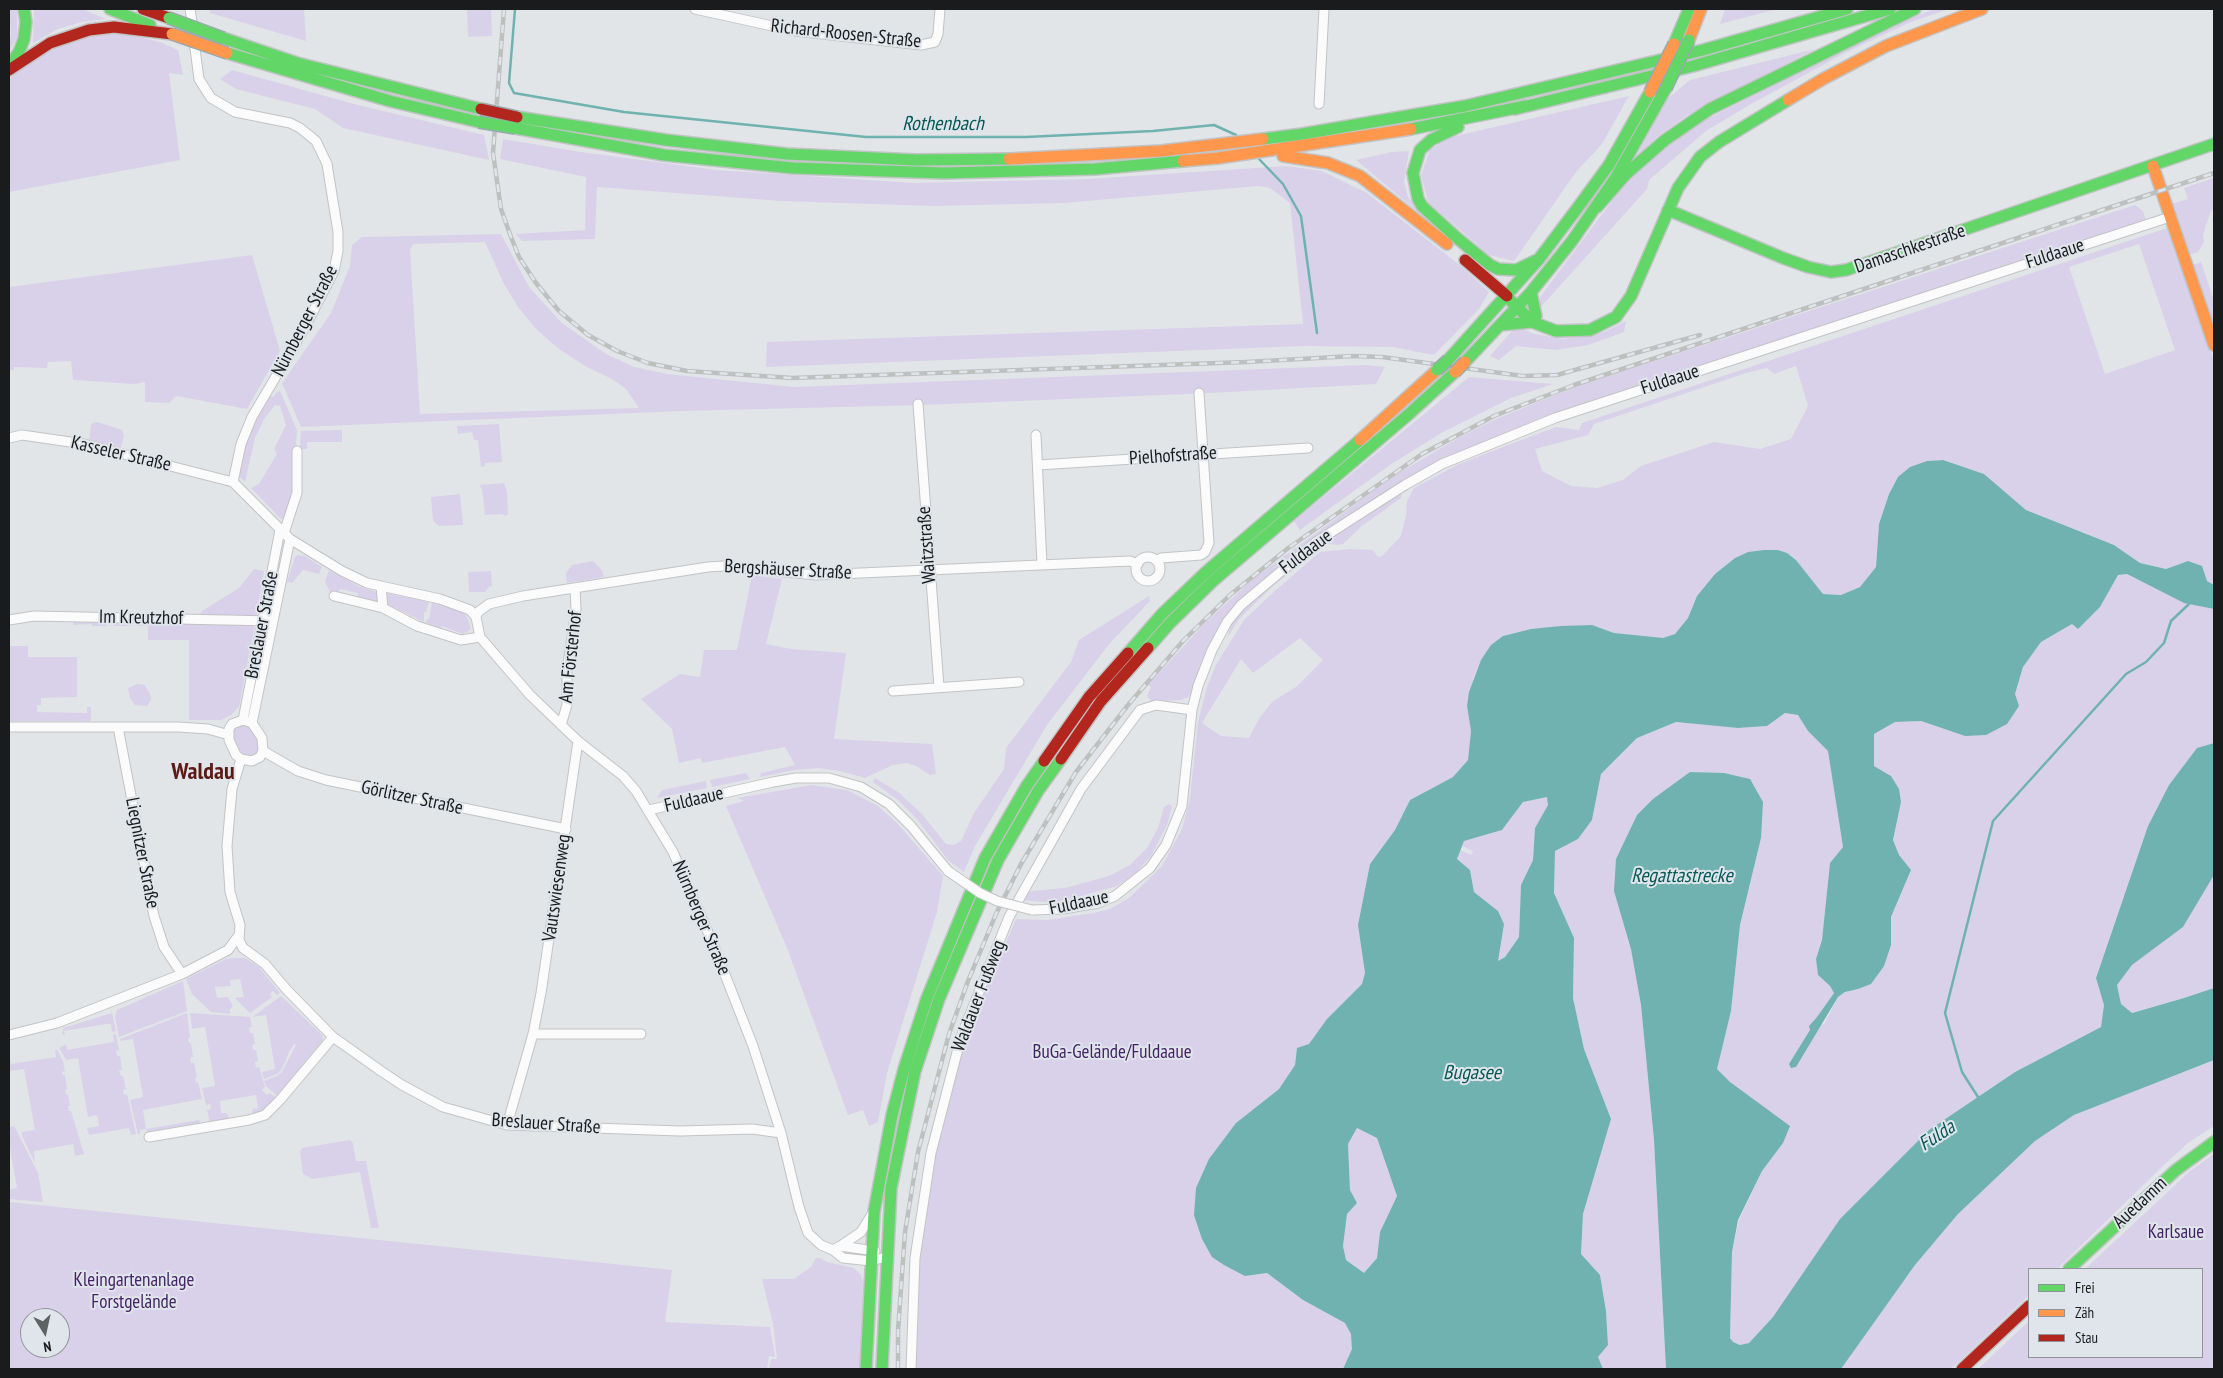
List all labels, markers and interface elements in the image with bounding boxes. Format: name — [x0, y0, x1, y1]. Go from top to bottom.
street label: Richard-Roosen-Straße — [770, 15, 922, 53]
water label: Rothenbach — [902, 112, 984, 136]
street label: Damaschkestraße — [1852, 219, 1968, 279]
street label: Fuldaaue — [2023, 234, 2087, 274]
street label: Nürnberger Straße — [267, 262, 343, 380]
street label: Fuldaaue — [1638, 360, 1702, 400]
street label: Kasseler Straße — [69, 431, 173, 477]
street label: Pielhofstraße — [1128, 442, 1218, 470]
street label: Waitzstraße — [913, 506, 941, 584]
street label: Fuldaaue — [1275, 525, 1337, 579]
street label: Bergshäuser Straße — [724, 555, 852, 585]
street label: Breslauer Straße — [240, 569, 284, 681]
street label: Im Kreutzhof — [99, 606, 183, 630]
street label: Am Försterhof — [555, 610, 587, 704]
district label: Waldau — [171, 758, 235, 786]
street label: Görlitzer Straße — [359, 776, 465, 820]
street label: Fuldaaue — [662, 782, 726, 818]
street label: Liegnitzer Straße — [120, 796, 164, 910]
street label: Vautswiesenweg — [538, 833, 576, 943]
street label: Nürnberger Straße — [667, 857, 735, 979]
water label: Regattastrecke — [1631, 864, 1733, 888]
street label: Fuldaaue — [1047, 886, 1111, 920]
street label: Waldauer Fußweg — [947, 937, 1011, 1055]
park label: BuGa-Gelände/Fuldaaue — [1033, 1042, 1191, 1064]
water label: Bugasee — [1443, 1061, 1501, 1085]
street label: Breslauer Straße — [491, 1109, 601, 1139]
water label: Fulda — [1914, 1116, 1960, 1156]
street label: Auedamm — [2108, 1172, 2172, 1234]
park label: Karlsaue — [2148, 1222, 2204, 1244]
legend — [2028, 1268, 2203, 1358]
park label: Kleingartenanlage Forstgelände — [74, 1270, 194, 1314]
text: Frei — [2075, 1278, 2095, 1297]
text: Zäh — [2075, 1303, 2094, 1322]
north arrow — [20, 1308, 70, 1358]
text: Stau — [2075, 1328, 2098, 1347]
text: N — [42, 1337, 53, 1356]

